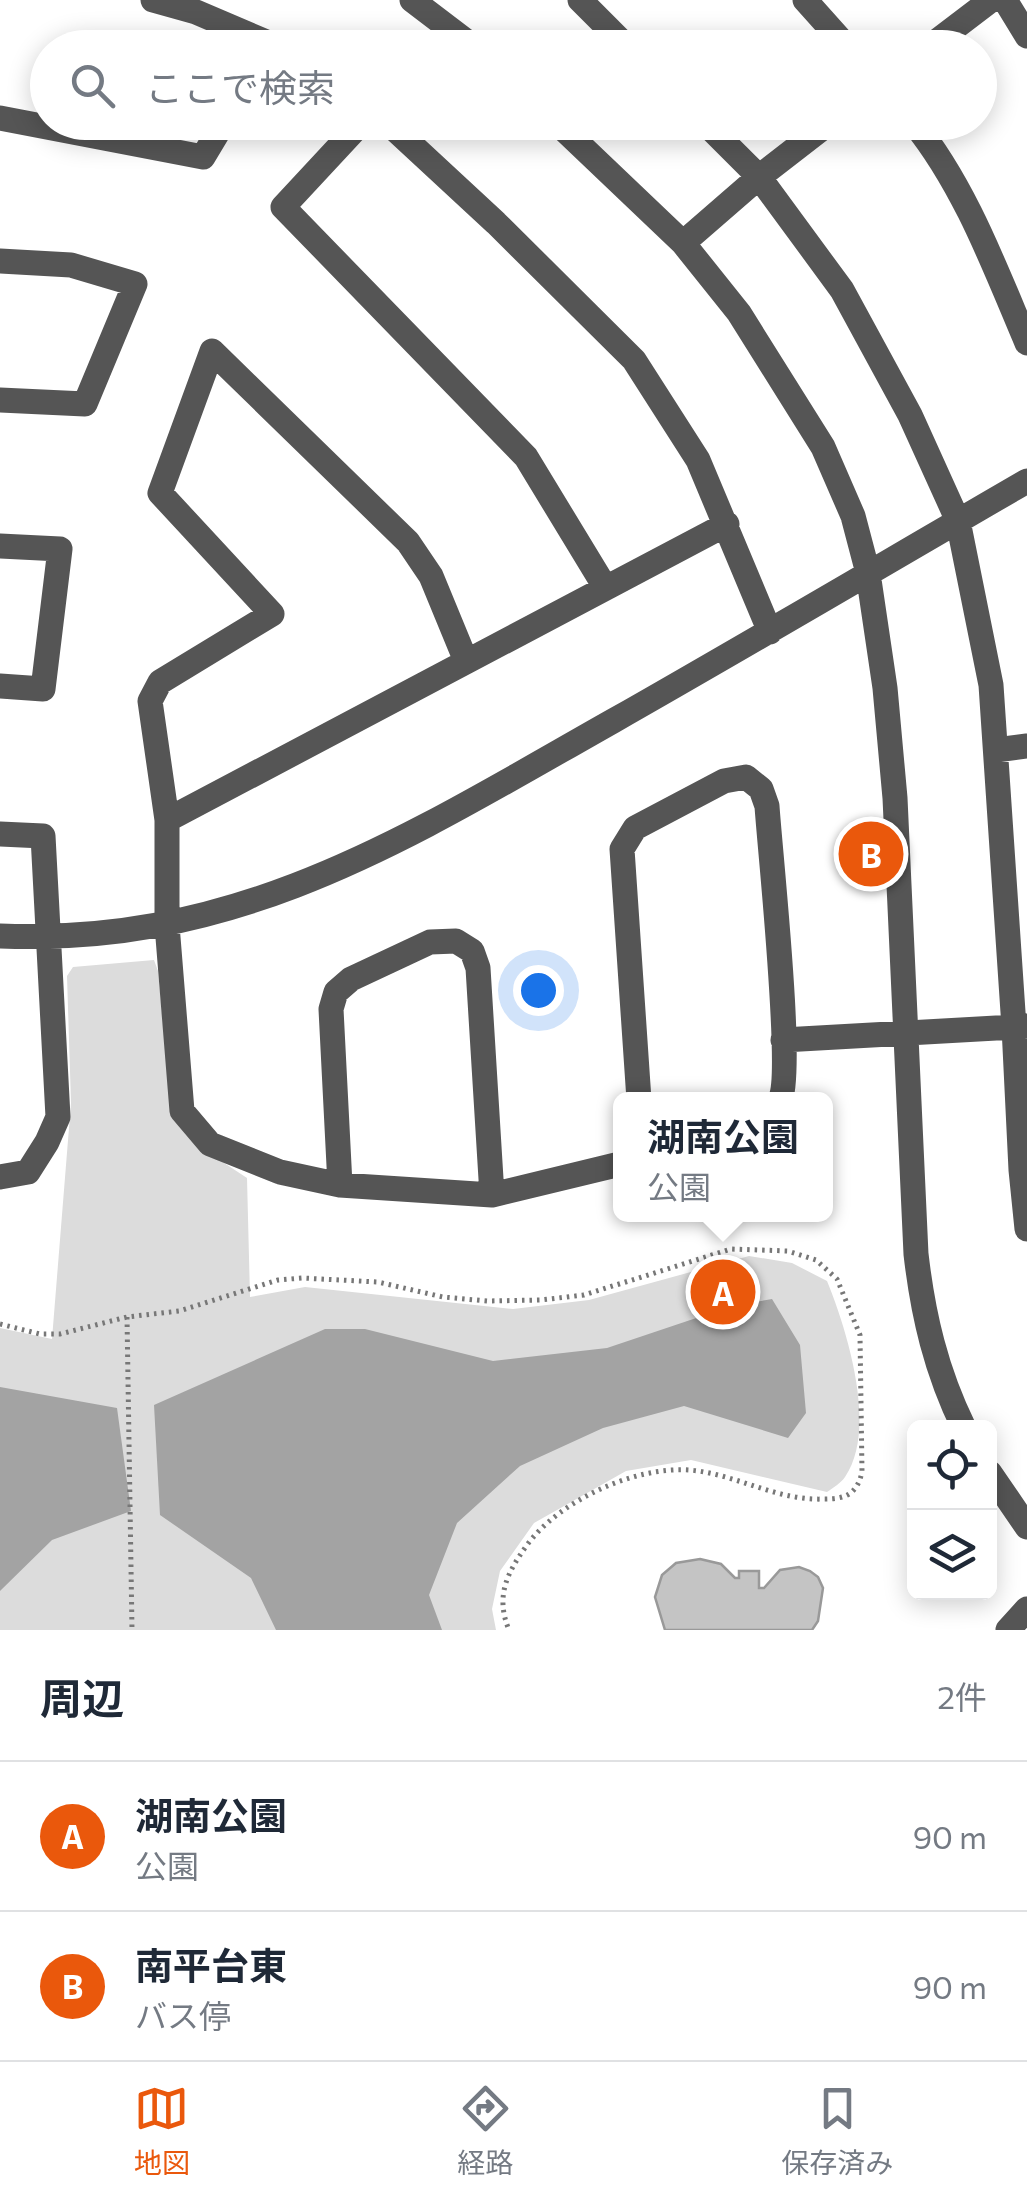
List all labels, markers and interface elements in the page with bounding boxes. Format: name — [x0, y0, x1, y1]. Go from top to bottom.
search box — [30, 30, 997, 140]
icon: search — [65, 58, 120, 113]
text: ここで検索 — [145, 63, 335, 110]
pin: B — [838, 816, 904, 892]
your location — [513, 965, 564, 1016]
popup — [613, 1092, 833, 1222]
text: 湖南公園 — [647, 1112, 799, 1159]
text: 公園 — [647, 1166, 711, 1206]
pin: A — [690, 1254, 756, 1330]
map controls — [907, 1420, 997, 1600]
button: locate — [907, 1420, 997, 1510]
button: layers — [907, 1510, 997, 1600]
text: 周辺 — [40, 1671, 124, 1723]
text: 2件 — [937, 1676, 987, 1716]
text: 湖南公園 — [135, 1791, 287, 1838]
text: A — [61, 1816, 84, 1856]
text: 90 m — [913, 1816, 987, 1856]
text: 公園 — [135, 1845, 199, 1885]
text: 南平台東 — [135, 1941, 287, 1988]
text: B — [62, 1966, 83, 2006]
text: 90 m — [913, 1966, 987, 2006]
text: バス停 — [135, 1995, 231, 2035]
tab: 地図 — [134, 2081, 190, 2181]
tab: 経路 — [457, 2081, 513, 2181]
tab: 保存済み — [781, 2081, 893, 2181]

